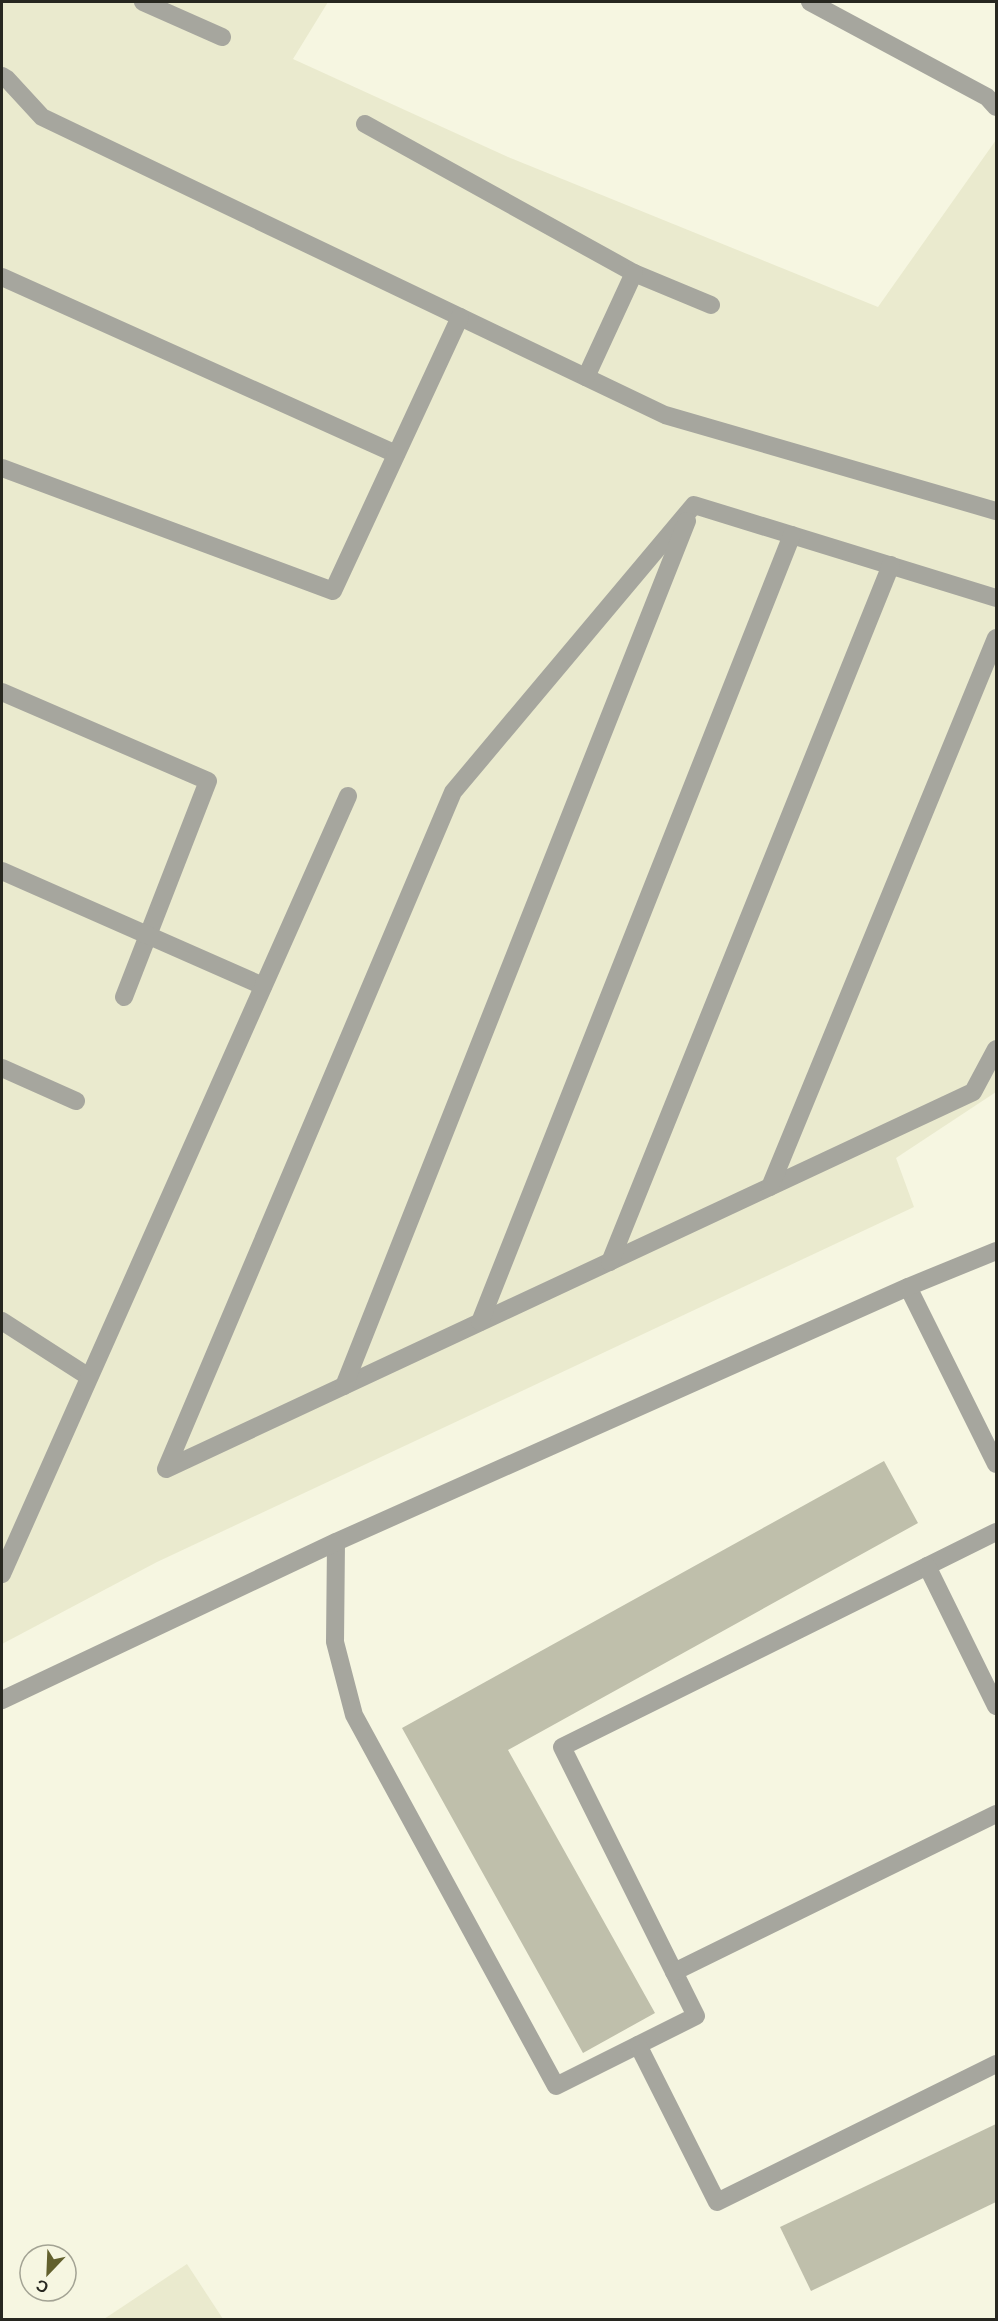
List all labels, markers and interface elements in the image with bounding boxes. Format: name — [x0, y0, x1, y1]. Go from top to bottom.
north arrow — [18, 2243, 78, 2303]
text: С — [33, 2276, 51, 2298]

